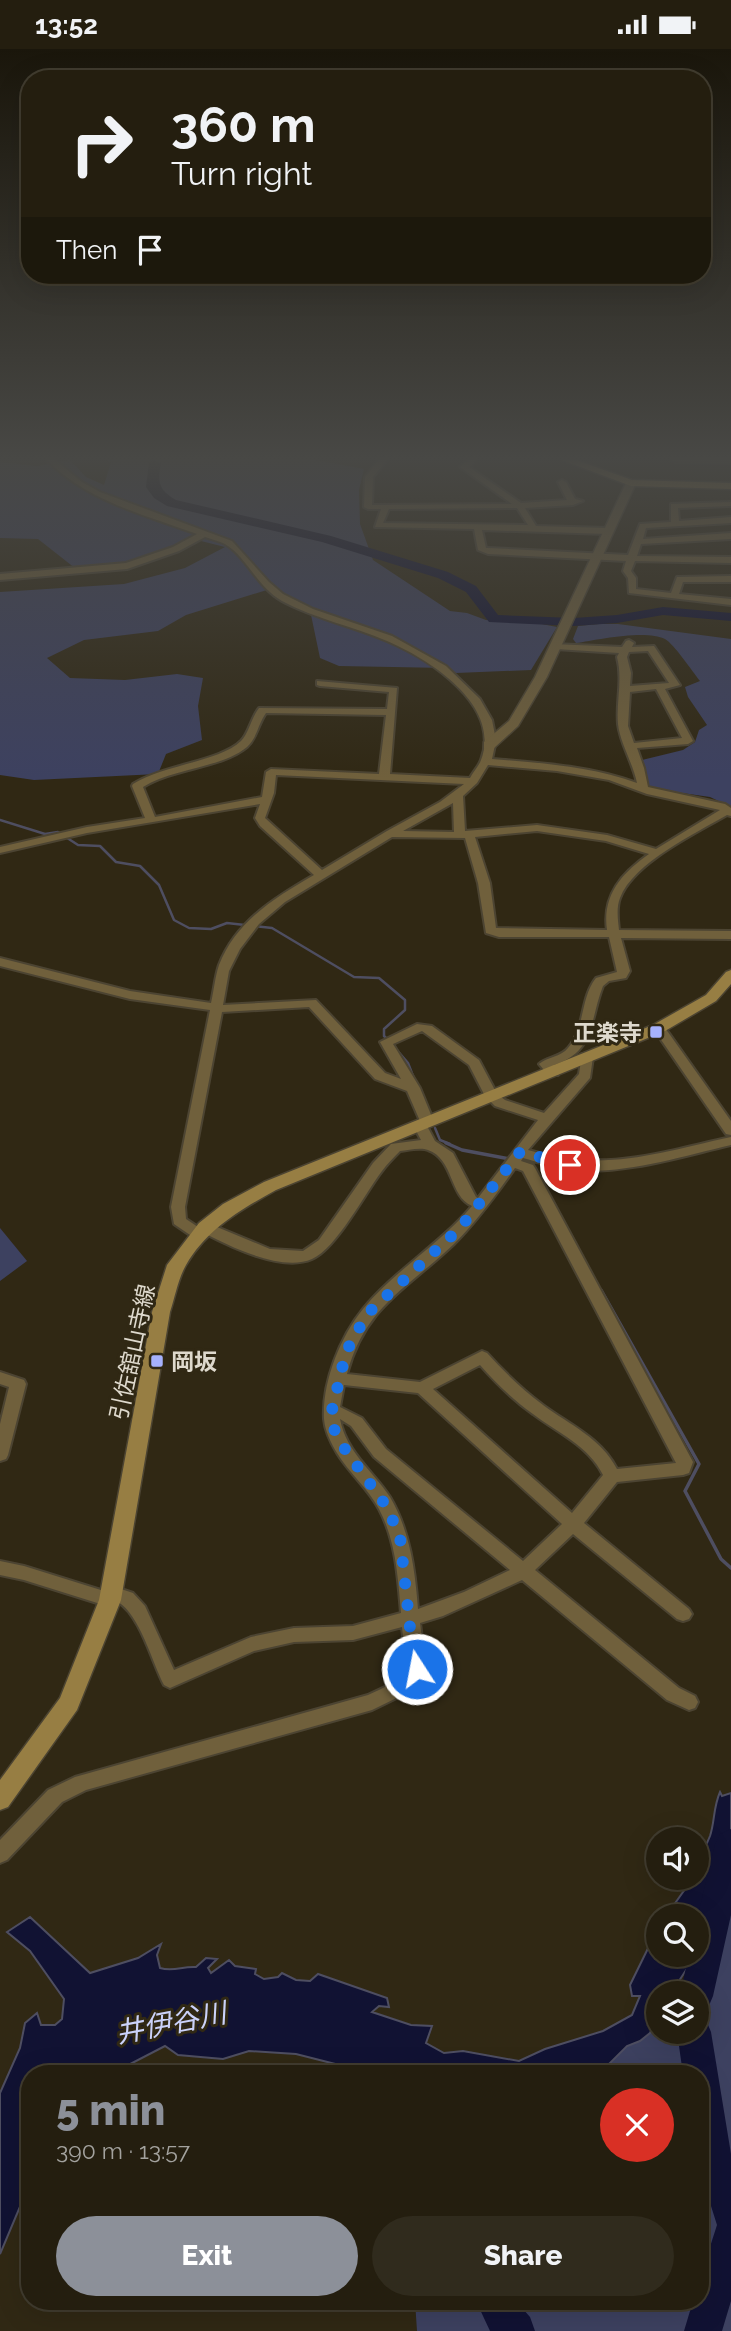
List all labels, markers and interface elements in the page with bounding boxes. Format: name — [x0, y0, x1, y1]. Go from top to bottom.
text: 13:52 — [35, 10, 98, 40]
text: 360 m — [171, 96, 316, 153]
icon: right — [56, 98, 147, 189]
text: Turn right — [171, 155, 312, 192]
icon: arrive — [131, 231, 169, 269]
text: Then — [56, 235, 117, 265]
place label: 正楽寺 — [573, 1019, 642, 1046]
marker: 正楽寺 — [648, 1024, 664, 1040]
pin — [540, 1135, 600, 1195]
icon: arrive — [551, 1146, 589, 1184]
street label: 引佐舘山寺線 — [104, 1282, 160, 1422]
place label: 岡坂 — [171, 1348, 217, 1375]
marker: 岡坂 — [149, 1353, 165, 1369]
position arrow — [380, 1632, 454, 1706]
map controls — [646, 1827, 709, 2044]
button: sound — [646, 1827, 709, 1890]
button: search — [646, 1904, 709, 1967]
button: layers — [646, 1981, 709, 2044]
water label: 井伊谷川 — [113, 1996, 232, 2050]
text: 5 min — [56, 2086, 166, 2135]
button: close — [600, 2088, 674, 2162]
text: 390 m · 13:57 — [56, 2137, 190, 2164]
button: Exit — [56, 2216, 358, 2296]
button: Share — [372, 2216, 674, 2296]

